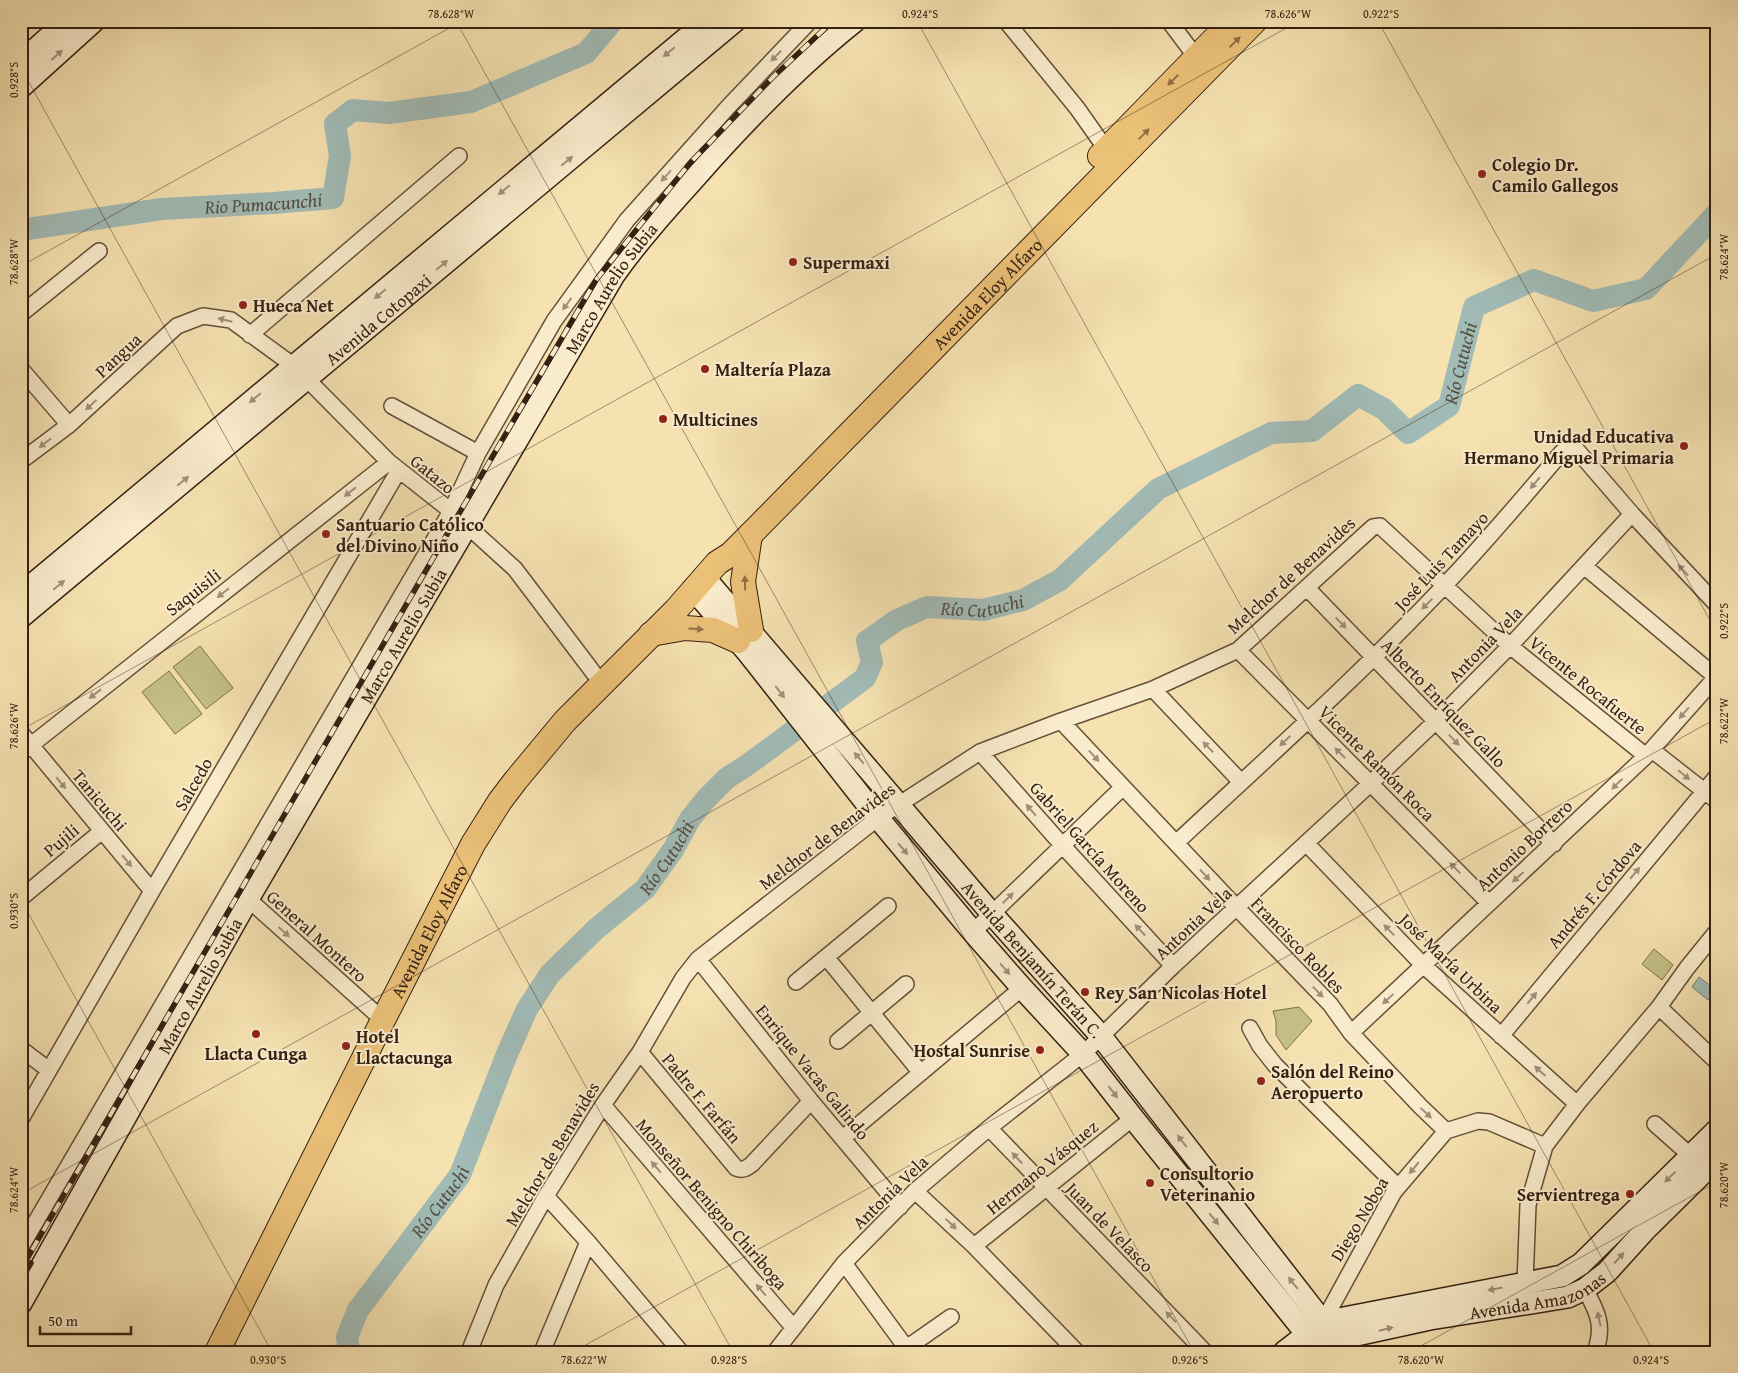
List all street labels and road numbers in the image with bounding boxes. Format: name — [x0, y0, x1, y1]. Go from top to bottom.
street label: Marco Aurelio Subia — [557, 216, 664, 359]
street label: Avenida Eloy Alfaro — [926, 232, 1048, 356]
street label: Avenida Cotopaxi — [319, 267, 437, 371]
street label: Pangua — [88, 326, 148, 384]
street label: Gatazo — [405, 447, 461, 501]
street label: José Luis Tamayo — [1386, 505, 1495, 618]
street label: Melchor de Benavides — [1221, 510, 1361, 640]
street label: Saquisili — [160, 562, 226, 622]
street label: Marco Aurelio Subia — [352, 562, 453, 708]
street label: Antonia Vela — [1442, 599, 1529, 688]
street label: Vicente Rocafuerte — [1523, 629, 1653, 741]
street label: Alberto Enríquez Gallo — [1375, 632, 1513, 774]
street label: Vicente Ramón Roca — [1313, 699, 1442, 828]
street label: Salcedo — [167, 752, 219, 816]
street label: Tanicuchi — [66, 763, 134, 837]
street label: Gabriel García Moreno — [1023, 775, 1157, 919]
street label: Melchor de Benavides — [753, 776, 901, 896]
street label: Antonio Borrero — [1470, 793, 1578, 897]
street label: Pujili — [37, 817, 85, 863]
street label: Andrés F. Córdova — [1540, 833, 1648, 954]
street label: Avenida Eloy Alfaro — [383, 859, 474, 1003]
street label: Avenida Benjamín Terán C. — [955, 874, 1110, 1044]
street label: Antonia Vela — [1148, 880, 1238, 966]
street label: General Montero — [261, 883, 373, 989]
street label: Francisco Robles — [1245, 890, 1351, 1000]
street label: José María Urbina — [1392, 905, 1509, 1020]
street label: Marco Aurelio Subia — [150, 912, 249, 1059]
street label: Enrique Vacas Galindo — [750, 998, 876, 1146]
street label: Padre F. Farfán — [656, 1047, 748, 1149]
street label: Melchor de Benavides — [498, 1076, 606, 1232]
street label: Monseñor Benigno Chiriboga — [630, 1112, 795, 1296]
street label: Hermano Vásquez — [980, 1113, 1104, 1221]
street label: Antonia Vela — [846, 1148, 935, 1235]
street label: Diego Noboa — [1323, 1171, 1395, 1266]
street label: Juan de Velasco — [1058, 1174, 1160, 1278]
street label: Avenida Amazonas — [1467, 1264, 1611, 1326]

